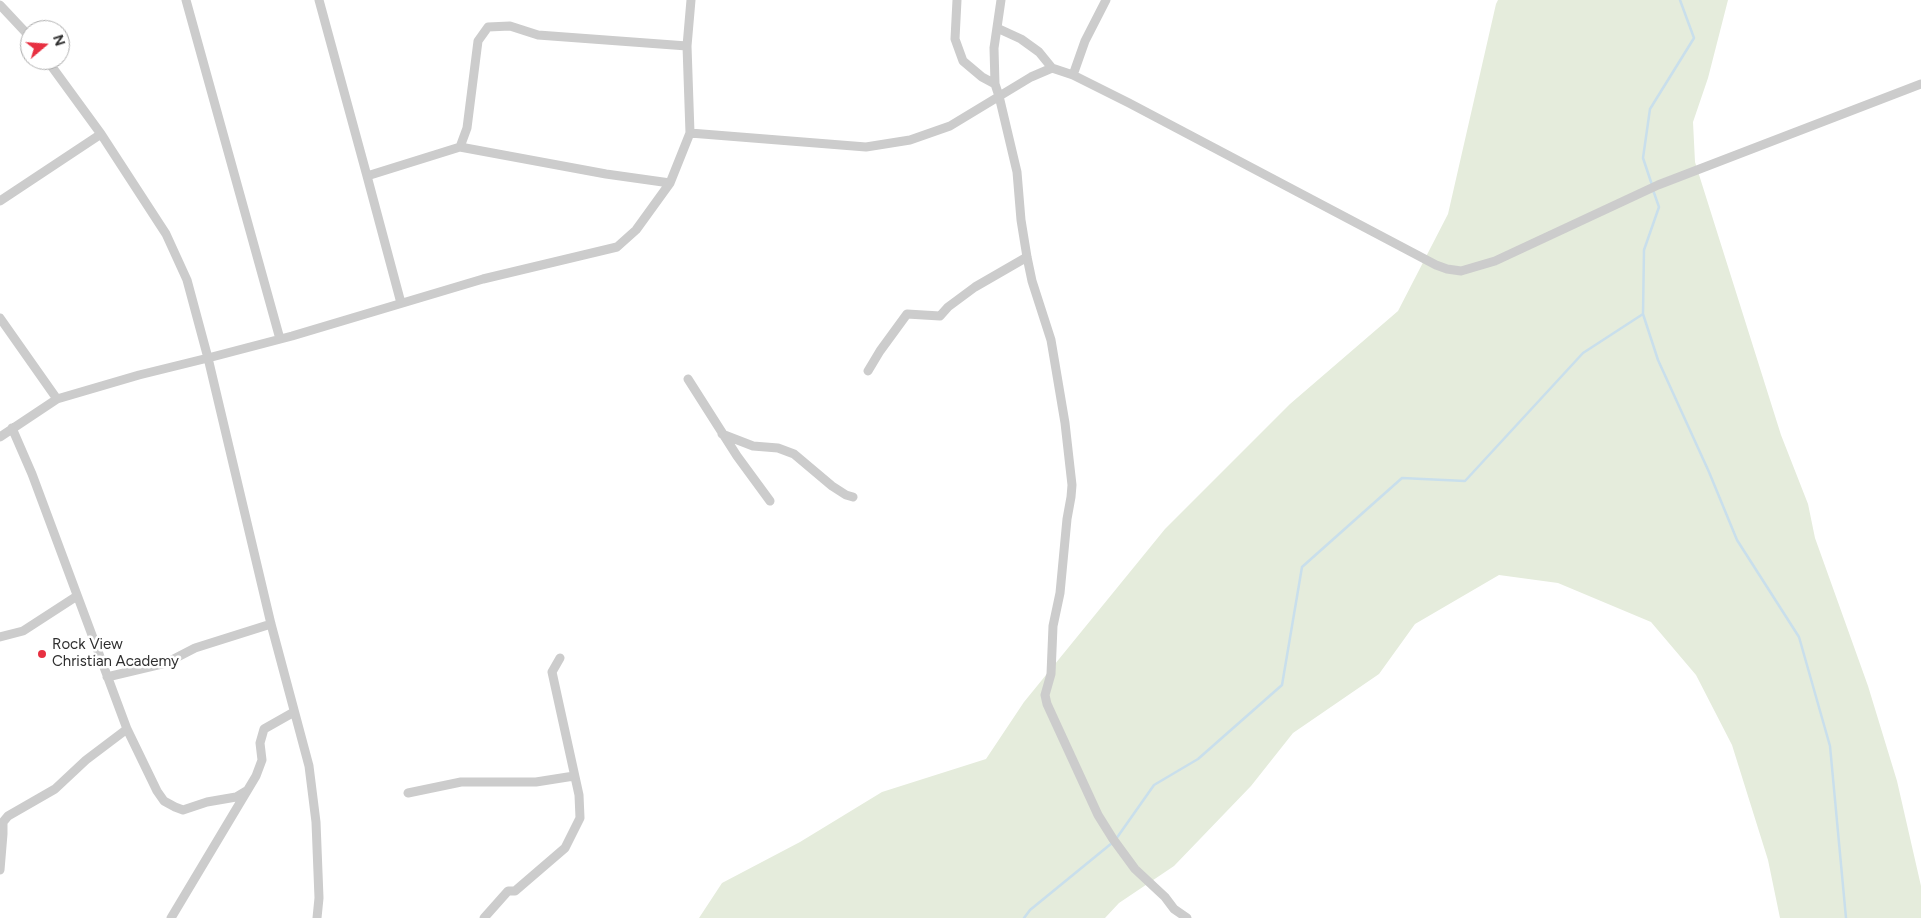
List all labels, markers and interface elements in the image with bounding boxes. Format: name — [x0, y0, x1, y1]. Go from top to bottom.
north arrow — [20, 20, 70, 70]
text: N — [49, 33, 69, 48]
place label: Rock View Christian Academy — [52, 636, 179, 671]
marker: Rock View Christian Academy — [36, 648, 48, 660]

